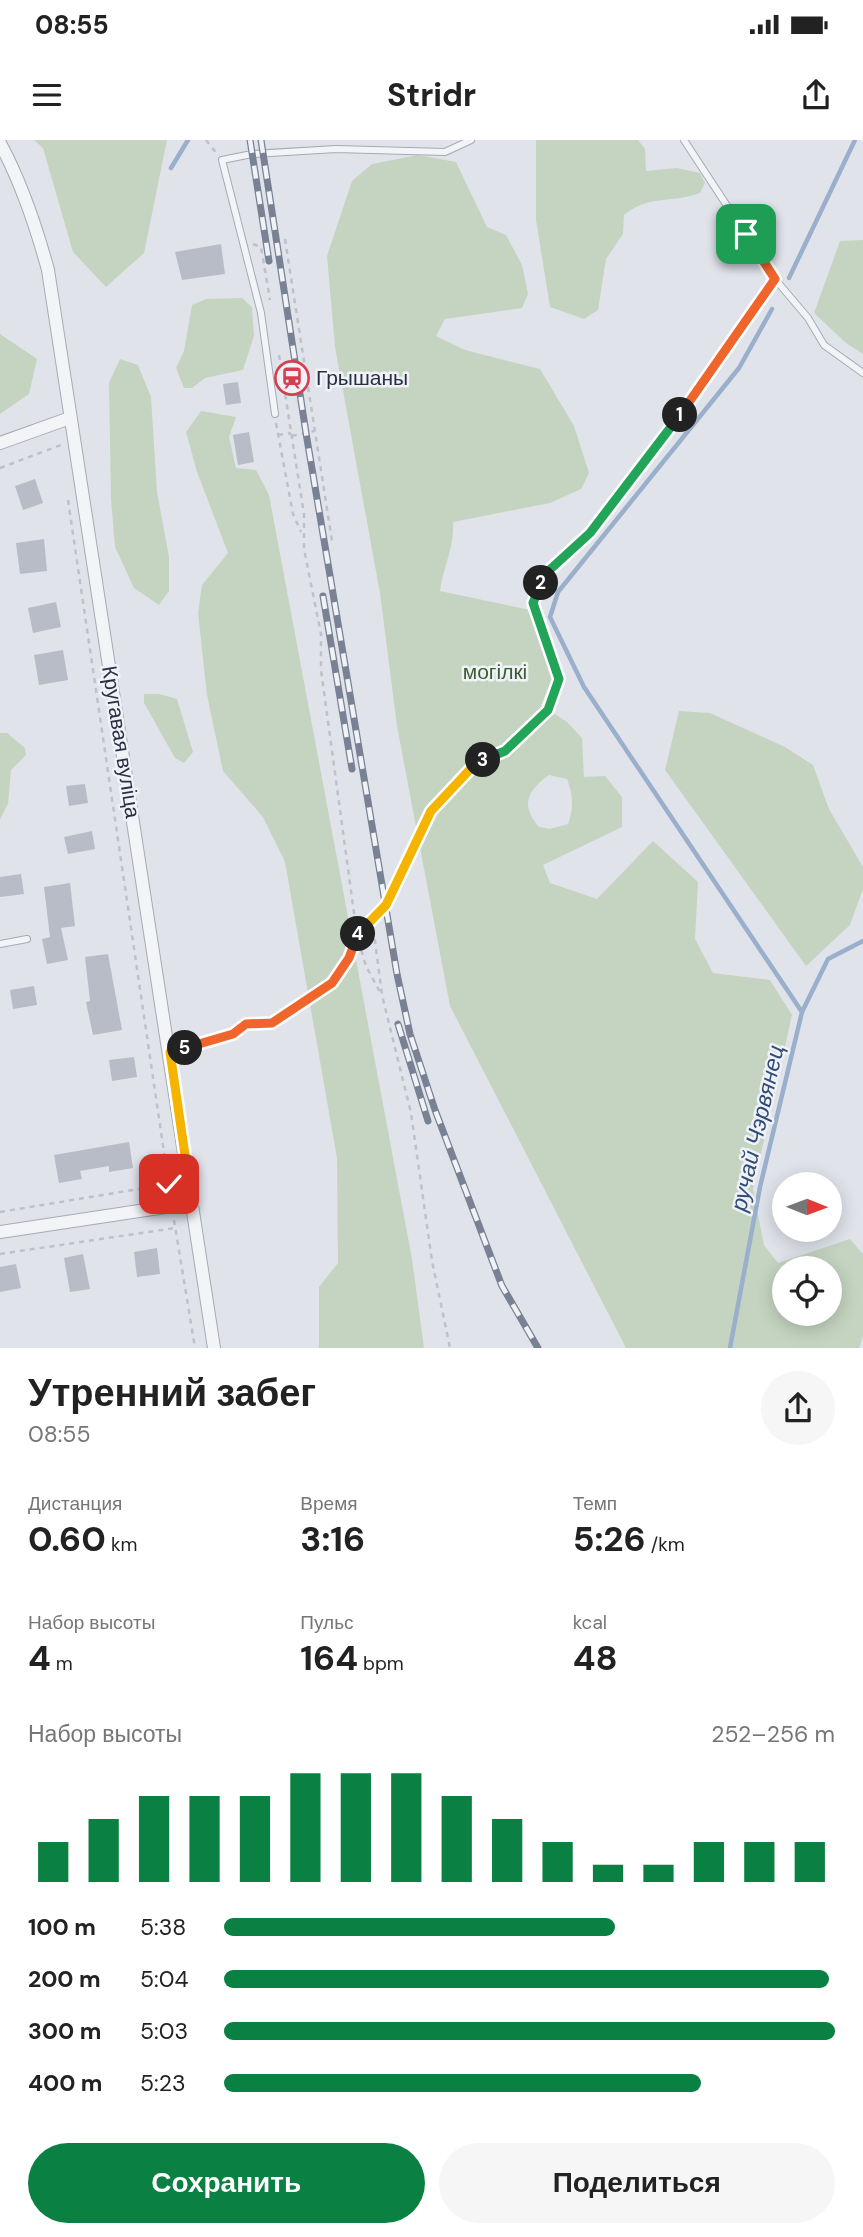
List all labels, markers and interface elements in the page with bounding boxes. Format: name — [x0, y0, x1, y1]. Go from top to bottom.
text: 08:55 — [35, 8, 109, 42]
text: Stridr — [387, 74, 476, 116]
icon: menu — [28, 76, 66, 114]
icon: share — [797, 76, 835, 114]
pin — [716, 204, 776, 264]
icon: arrive — [727, 215, 765, 253]
station icon: Грышаны — [273, 359, 311, 397]
place label: Грышаны — [316, 364, 408, 392]
pin: 1 — [662, 398, 698, 432]
text: 1 — [676, 402, 683, 427]
pin: 2 — [524, 566, 558, 600]
text: 2 — [535, 570, 546, 595]
park label: могілкі — [463, 658, 527, 686]
street label: Кругавая вуліца — [95, 664, 147, 821]
pin: 3 — [466, 742, 500, 778]
text: 3 — [477, 747, 488, 772]
pin: 4 — [340, 916, 376, 952]
text: 4 — [351, 921, 364, 946]
pin: 5 — [168, 1030, 202, 1066]
text: 5 — [179, 1035, 190, 1060]
water label: ручай Чэрвянец — [723, 1042, 791, 1215]
pin — [139, 1154, 199, 1214]
icon: check — [150, 1165, 188, 1203]
north arrow — [772, 1172, 842, 1242]
map controls — [772, 1172, 842, 1326]
button: locate — [772, 1256, 842, 1326]
text: Утренний забег — [28, 1368, 316, 1418]
button: share — [761, 1371, 835, 1445]
text: 08:55 — [28, 1419, 90, 1449]
text: Дистанция — [28, 1491, 122, 1516]
text: Время — [300, 1491, 358, 1516]
text: Темп — [573, 1491, 617, 1516]
text: 0.60 — [28, 1516, 106, 1562]
text: 3:16 — [300, 1516, 365, 1562]
text: 5:26 — [573, 1516, 646, 1562]
text: km — [106, 1532, 137, 1557]
text: /km — [646, 1532, 685, 1557]
text: Набор высоты — [28, 1610, 155, 1635]
text: Пульс — [300, 1610, 354, 1635]
text: kcal — [573, 1610, 607, 1635]
text: 4 — [28, 1635, 51, 1681]
text: 164 — [300, 1635, 358, 1681]
text: 48 — [573, 1635, 618, 1681]
text: m — [51, 1651, 73, 1676]
text: bpm — [358, 1651, 404, 1676]
text: Набор высоты — [28, 1719, 182, 1749]
text: 252–256 m — [711, 1719, 835, 1749]
text: 100 m — [28, 1912, 96, 1942]
text: 5:38 — [140, 1912, 186, 1942]
text: 200 m — [28, 1964, 101, 1994]
text: 5:04 — [140, 1964, 188, 1994]
text: 300 m — [28, 2016, 101, 2046]
text: 5:03 — [140, 2016, 188, 2046]
text: 400 m — [28, 2068, 102, 2098]
text: 5:23 — [140, 2068, 186, 2098]
button: Сохранить — [28, 2143, 425, 2223]
button: Поделиться — [439, 2143, 835, 2223]

